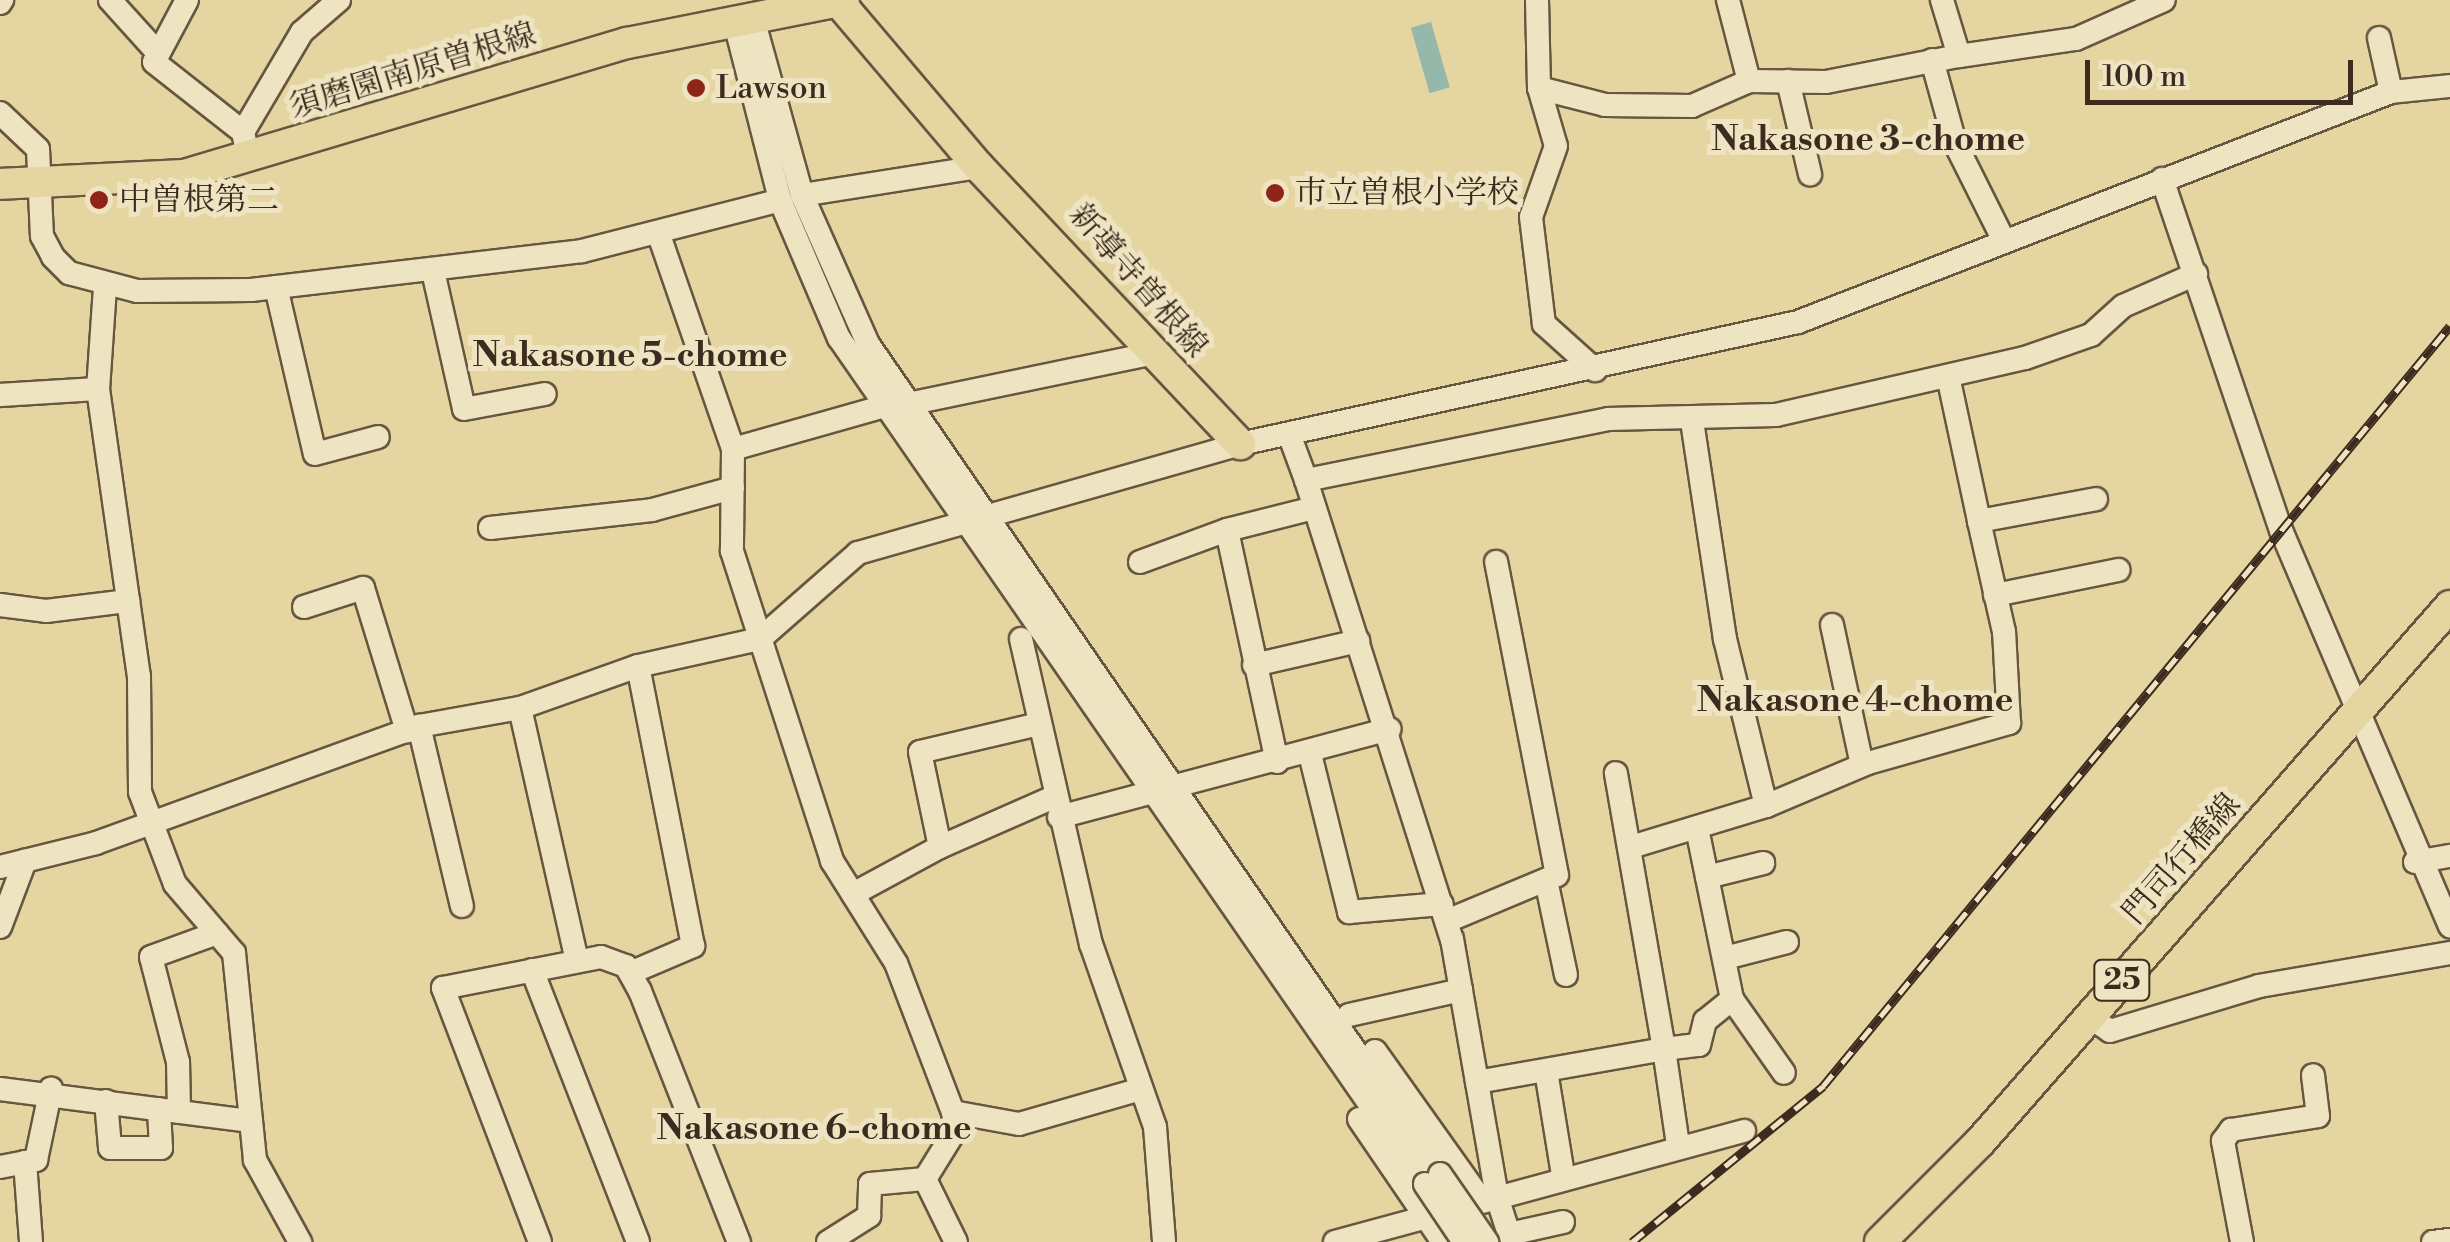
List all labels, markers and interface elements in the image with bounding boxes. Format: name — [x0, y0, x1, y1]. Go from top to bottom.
street label: 須磨園南原曽根線 — [285, 15, 541, 127]
scale bar — [2090, 40, 2358, 102]
text: 100 m — [2102, 58, 2186, 96]
place label: Lawson — [716, 69, 827, 107]
marker: Lawson — [685, 77, 707, 99]
district label: Nakasone 3-chome — [1711, 119, 2025, 161]
place label: 市立曽根小学校 — [1295, 174, 1519, 212]
place label: 中曽根第二 — [119, 181, 279, 219]
marker: 市立曽根小学校 — [1264, 182, 1286, 204]
marker: 中曽根第二 — [88, 189, 110, 211]
street label: 新導寺曽根線 — [1061, 196, 1215, 366]
district label: Nakasone 5-chome — [473, 335, 787, 377]
district label: Nakasone 4-chome — [1697, 680, 2013, 722]
street label: 門司行橋線 — [2115, 786, 2249, 932]
road number: 25 — [2092, 955, 2152, 1005]
district label: Nakasone 6-chome — [656, 1108, 972, 1150]

